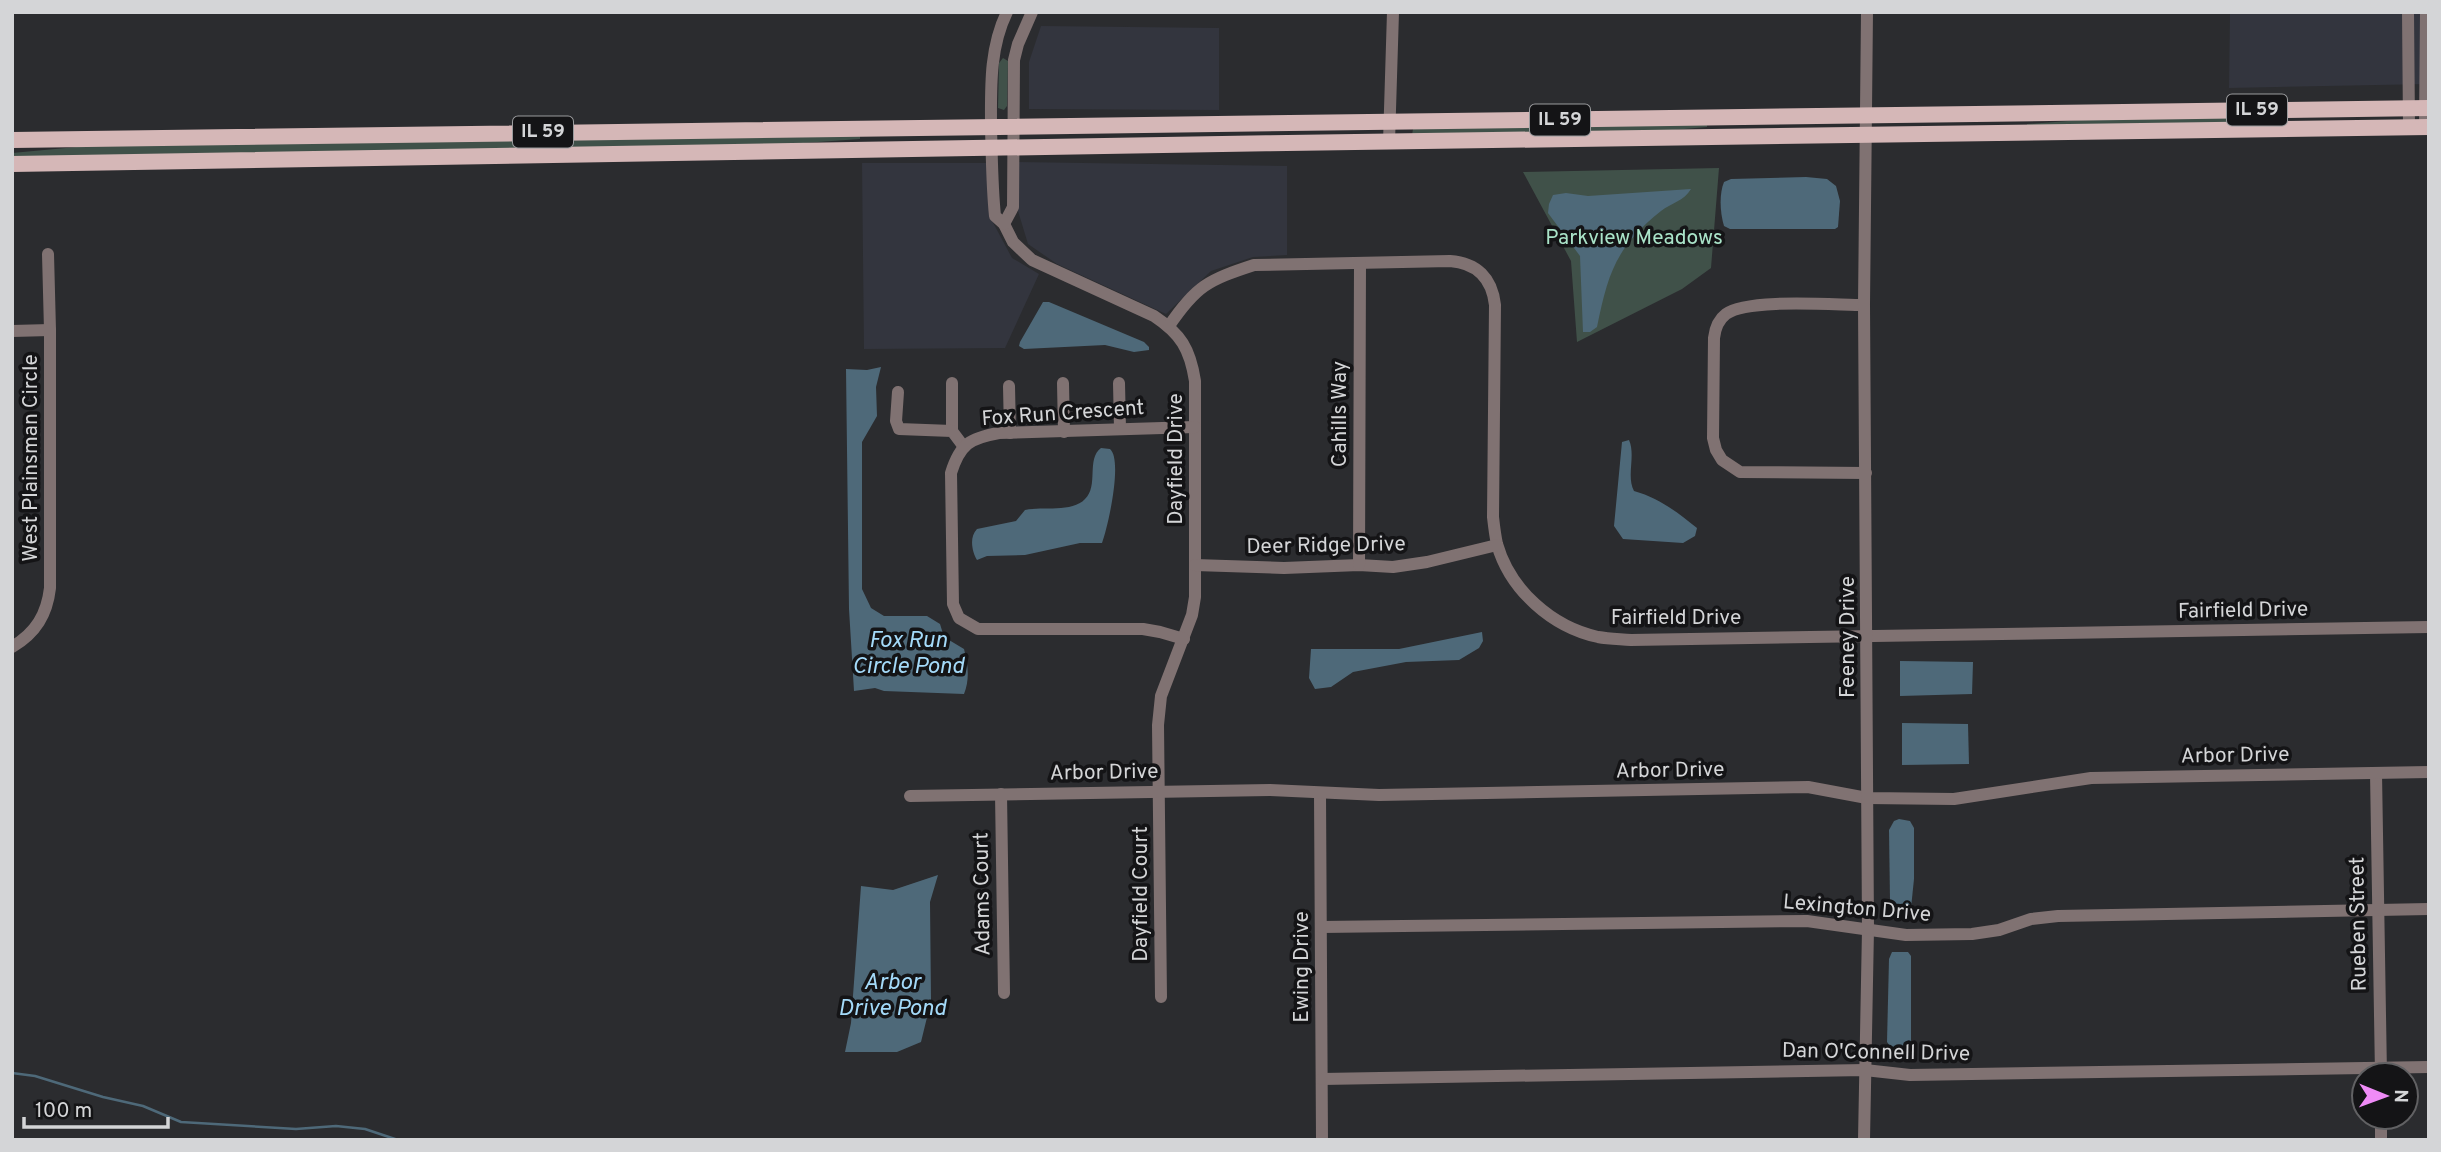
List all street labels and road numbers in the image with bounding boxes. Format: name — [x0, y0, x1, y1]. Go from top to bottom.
road number: IL 59 — [2227, 94, 2287, 125]
road number: IL 59 — [1530, 104, 1590, 136]
road number: IL 59 — [513, 116, 573, 148]
street label: West Plainsman Circle — [18, 354, 45, 562]
street label: Cahills Way — [1327, 361, 1354, 467]
street label: Dayfield Drive — [1163, 393, 1190, 525]
street label: Fox Run Crescent — [981, 395, 1145, 433]
street label: Deer Ridge Drive — [1246, 531, 1406, 561]
street label: Feeney Drive — [1835, 576, 1862, 698]
street label: Fairfield Drive — [2178, 596, 2308, 626]
street label: Fairfield Drive — [1611, 605, 1741, 632]
street label: Arbor Drive — [2180, 742, 2290, 770]
street label: Arbor Drive — [1615, 757, 1725, 785]
street label: Arbor Drive — [1049, 759, 1159, 787]
street label: Dayfield Court — [1128, 826, 1155, 962]
street label: Adams Court — [968, 832, 998, 956]
street label: Rueben Street — [2344, 856, 2374, 992]
street label: Lexington Drive — [1782, 889, 1932, 929]
street label: Ewing Drive — [1289, 911, 1316, 1023]
street label: Dan O'Connell Drive — [1782, 1038, 1970, 1068]

